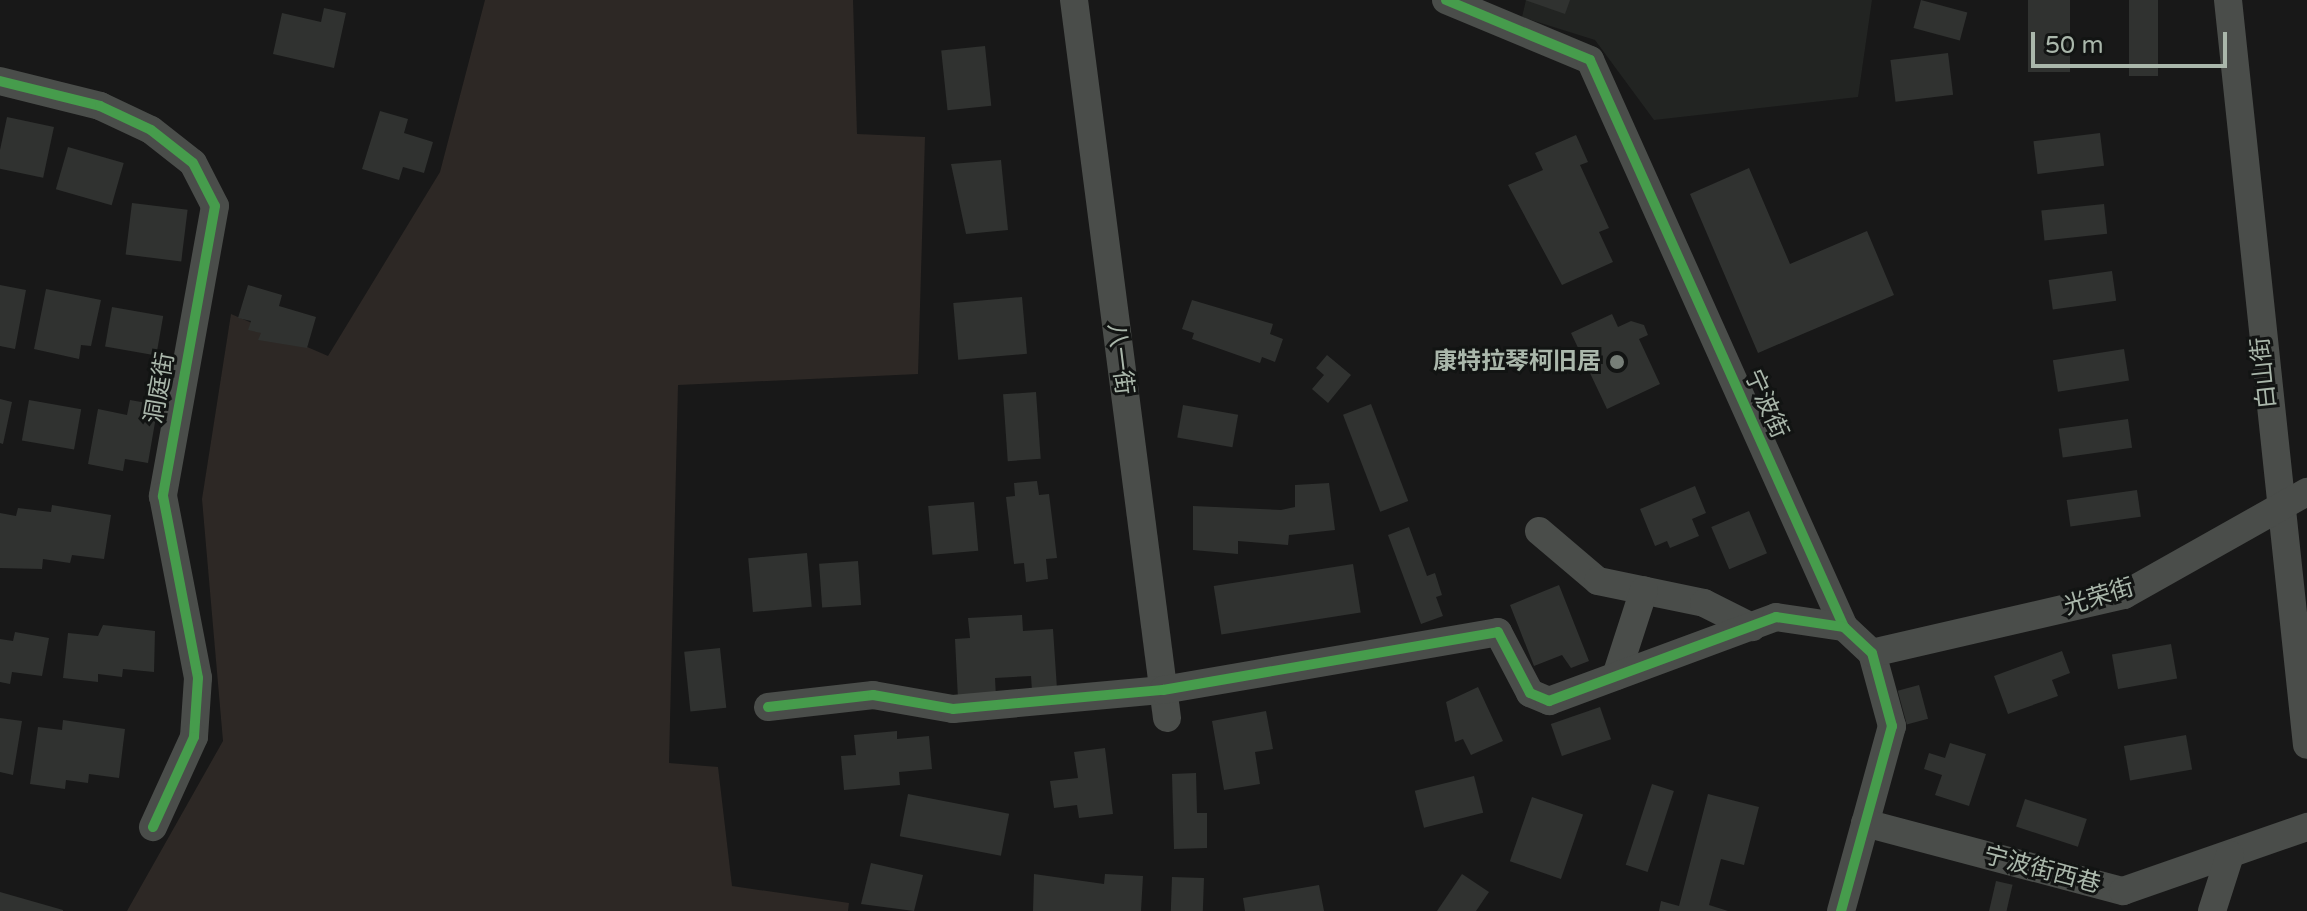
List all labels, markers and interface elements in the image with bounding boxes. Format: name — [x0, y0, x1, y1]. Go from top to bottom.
scale bar — [2035, 16, 2231, 66]
text: 50 m — [2045, 31, 2103, 60]
street label: 八一街 — [1101, 322, 1139, 396]
street label: 白山街 — [2246, 336, 2282, 410]
place label: 康特拉琴柯旧居 — [1433, 348, 1601, 376]
street label: 洞庭街 — [140, 350, 180, 426]
marker: 康特拉琴柯旧居 — [1608, 353, 1626, 371]
street label: 宁波街 — [1738, 365, 1794, 443]
street label: 光荣街 — [2060, 573, 2138, 621]
street label: 宁波街西巷 — [1980, 841, 2104, 899]

